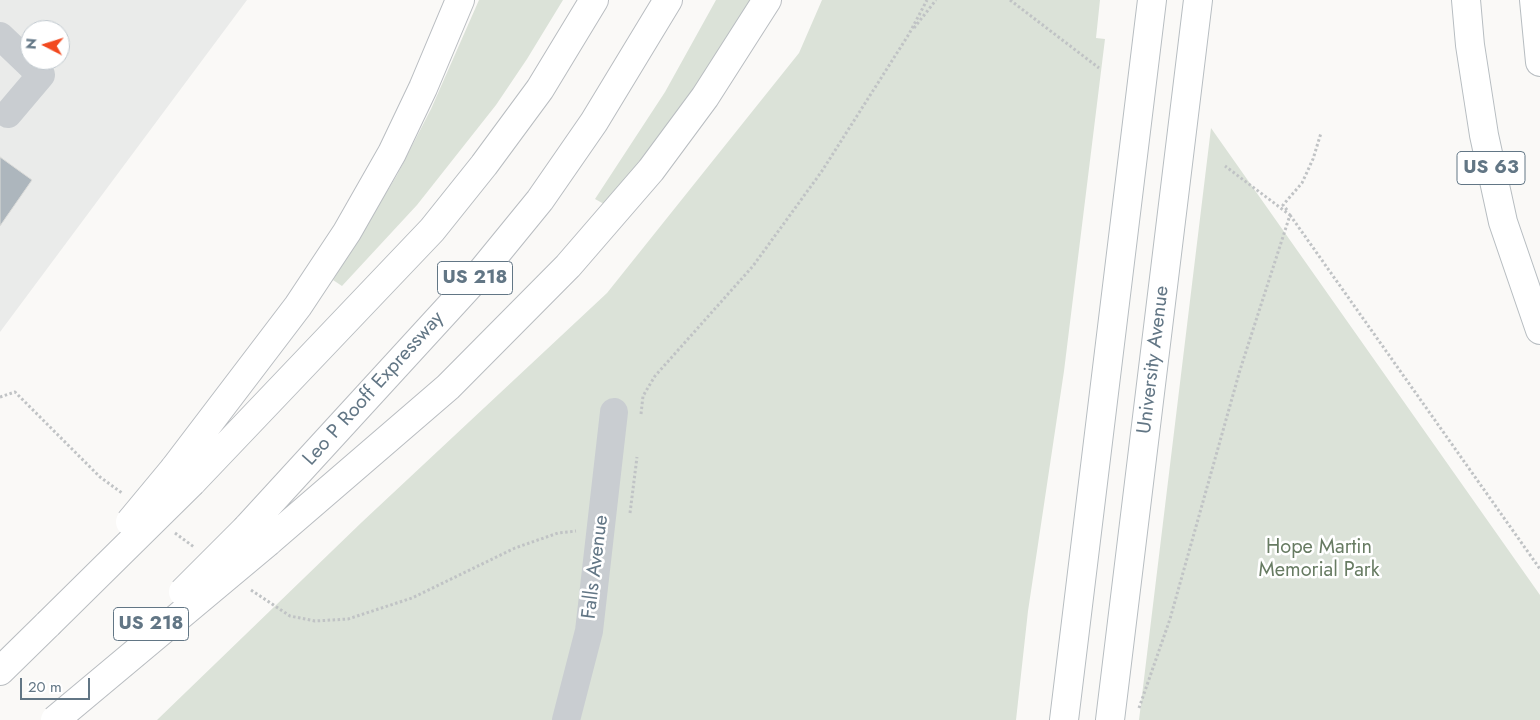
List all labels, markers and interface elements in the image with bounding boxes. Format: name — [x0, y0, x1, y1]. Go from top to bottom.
north arrow — [20, 20, 70, 70]
text: N — [21, 37, 42, 50]
road number: US 63 — [1457, 152, 1525, 184]
road number: US 218 — [438, 262, 512, 294]
street label: University Avenue — [1133, 285, 1175, 435]
street label: Leo P Rooff Expressway — [298, 307, 450, 471]
street label: Falls Avenue — [578, 514, 614, 620]
park label: Hope Martin Memorial Park — [1259, 536, 1379, 583]
road number: US 218 — [114, 608, 188, 640]
scale bar — [22, 668, 92, 700]
text: 20 m — [28, 676, 62, 698]

